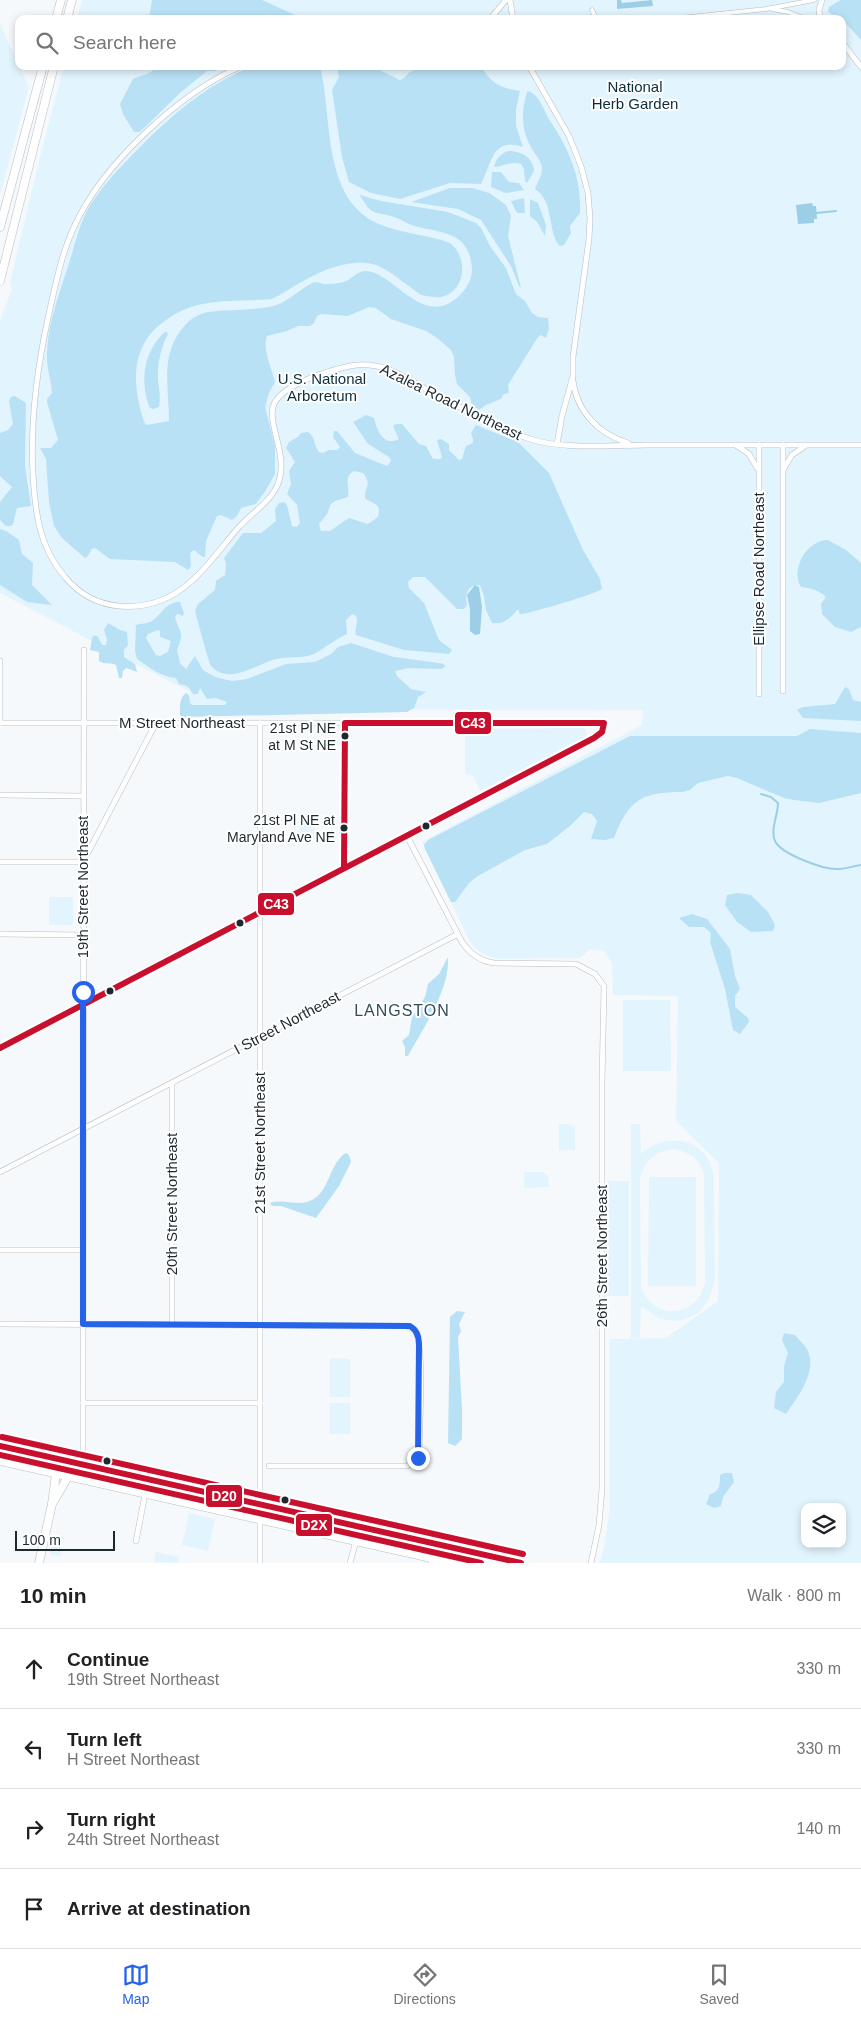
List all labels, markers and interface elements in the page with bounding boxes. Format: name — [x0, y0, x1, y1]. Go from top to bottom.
search box — [15, 15, 846, 70]
icon: search — [33, 29, 61, 57]
text: Search here — [73, 32, 177, 53]
park label: National Herb Garden — [592, 78, 678, 112]
street label: Azalea Road Northeast — [378, 360, 525, 444]
park label: U.S. National Arboretum — [278, 370, 366, 404]
street label: Ellipse Road Northeast — [750, 491, 767, 646]
line badge: C43 — [454, 711, 492, 735]
street label: M Street Northeast — [119, 714, 246, 731]
text: C43 — [460, 715, 486, 731]
place label: 21st Pl NE at M St NE — [268, 720, 336, 753]
marker: 21st Pl NE at M St NE — [340, 731, 350, 741]
place label: 21st Pl NE at Maryland Ave NE — [227, 812, 335, 845]
street label: 19th Street Northeast — [74, 815, 91, 958]
unlabelled marker — [421, 821, 431, 831]
marker: 21st Pl NE at Maryland Ave NE — [339, 823, 349, 833]
line badge: C43 — [257, 892, 295, 916]
text: C43 — [263, 896, 289, 912]
unlabelled marker — [235, 918, 245, 928]
route start — [72, 981, 95, 1004]
unlabelled marker — [105, 986, 115, 996]
street label: I Street Northeast — [231, 987, 343, 1058]
district label: LANGSTON — [354, 1002, 450, 1019]
street label: 21st Street Northeast — [251, 1071, 268, 1214]
street label: 20th Street Northeast — [163, 1132, 180, 1275]
street label: 26th Street Northeast — [593, 1184, 610, 1327]
route end — [407, 1447, 430, 1470]
unlabelled marker — [102, 1456, 112, 1466]
line badge: D20 — [205, 1484, 243, 1508]
text: D20 — [211, 1488, 237, 1504]
unlabelled marker — [280, 1495, 290, 1505]
map controls — [801, 1503, 846, 1548]
button: layers — [801, 1503, 846, 1548]
line badge: D2X — [295, 1513, 333, 1537]
text: D2X — [300, 1517, 328, 1533]
scale bar — [15, 1528, 115, 1551]
text: 100 m — [22, 1532, 61, 1548]
text: 10 min — [20, 1584, 87, 1607]
text: Walk · 800 m — [747, 1587, 841, 1604]
text: Continue — [67, 1649, 149, 1670]
icon: ahead — [20, 1655, 48, 1683]
text: 330 m — [797, 1660, 841, 1677]
text: 19th Street Northeast — [67, 1671, 219, 1688]
text: Turn left — [67, 1729, 142, 1750]
icon: left — [20, 1735, 48, 1763]
text: 330 m — [797, 1740, 841, 1757]
text: H Street Northeast — [67, 1751, 200, 1768]
text: Turn right — [67, 1809, 155, 1830]
icon: right — [20, 1815, 48, 1843]
text: 140 m — [797, 1820, 841, 1837]
text: 24th Street Northeast — [67, 1831, 219, 1848]
icon: arrive — [20, 1895, 48, 1923]
text: Arrive at destination — [67, 1898, 251, 1919]
tab: Map — [122, 1961, 150, 2007]
tab: Directions — [394, 1961, 456, 2007]
tab: Saved — [699, 1961, 739, 2007]

